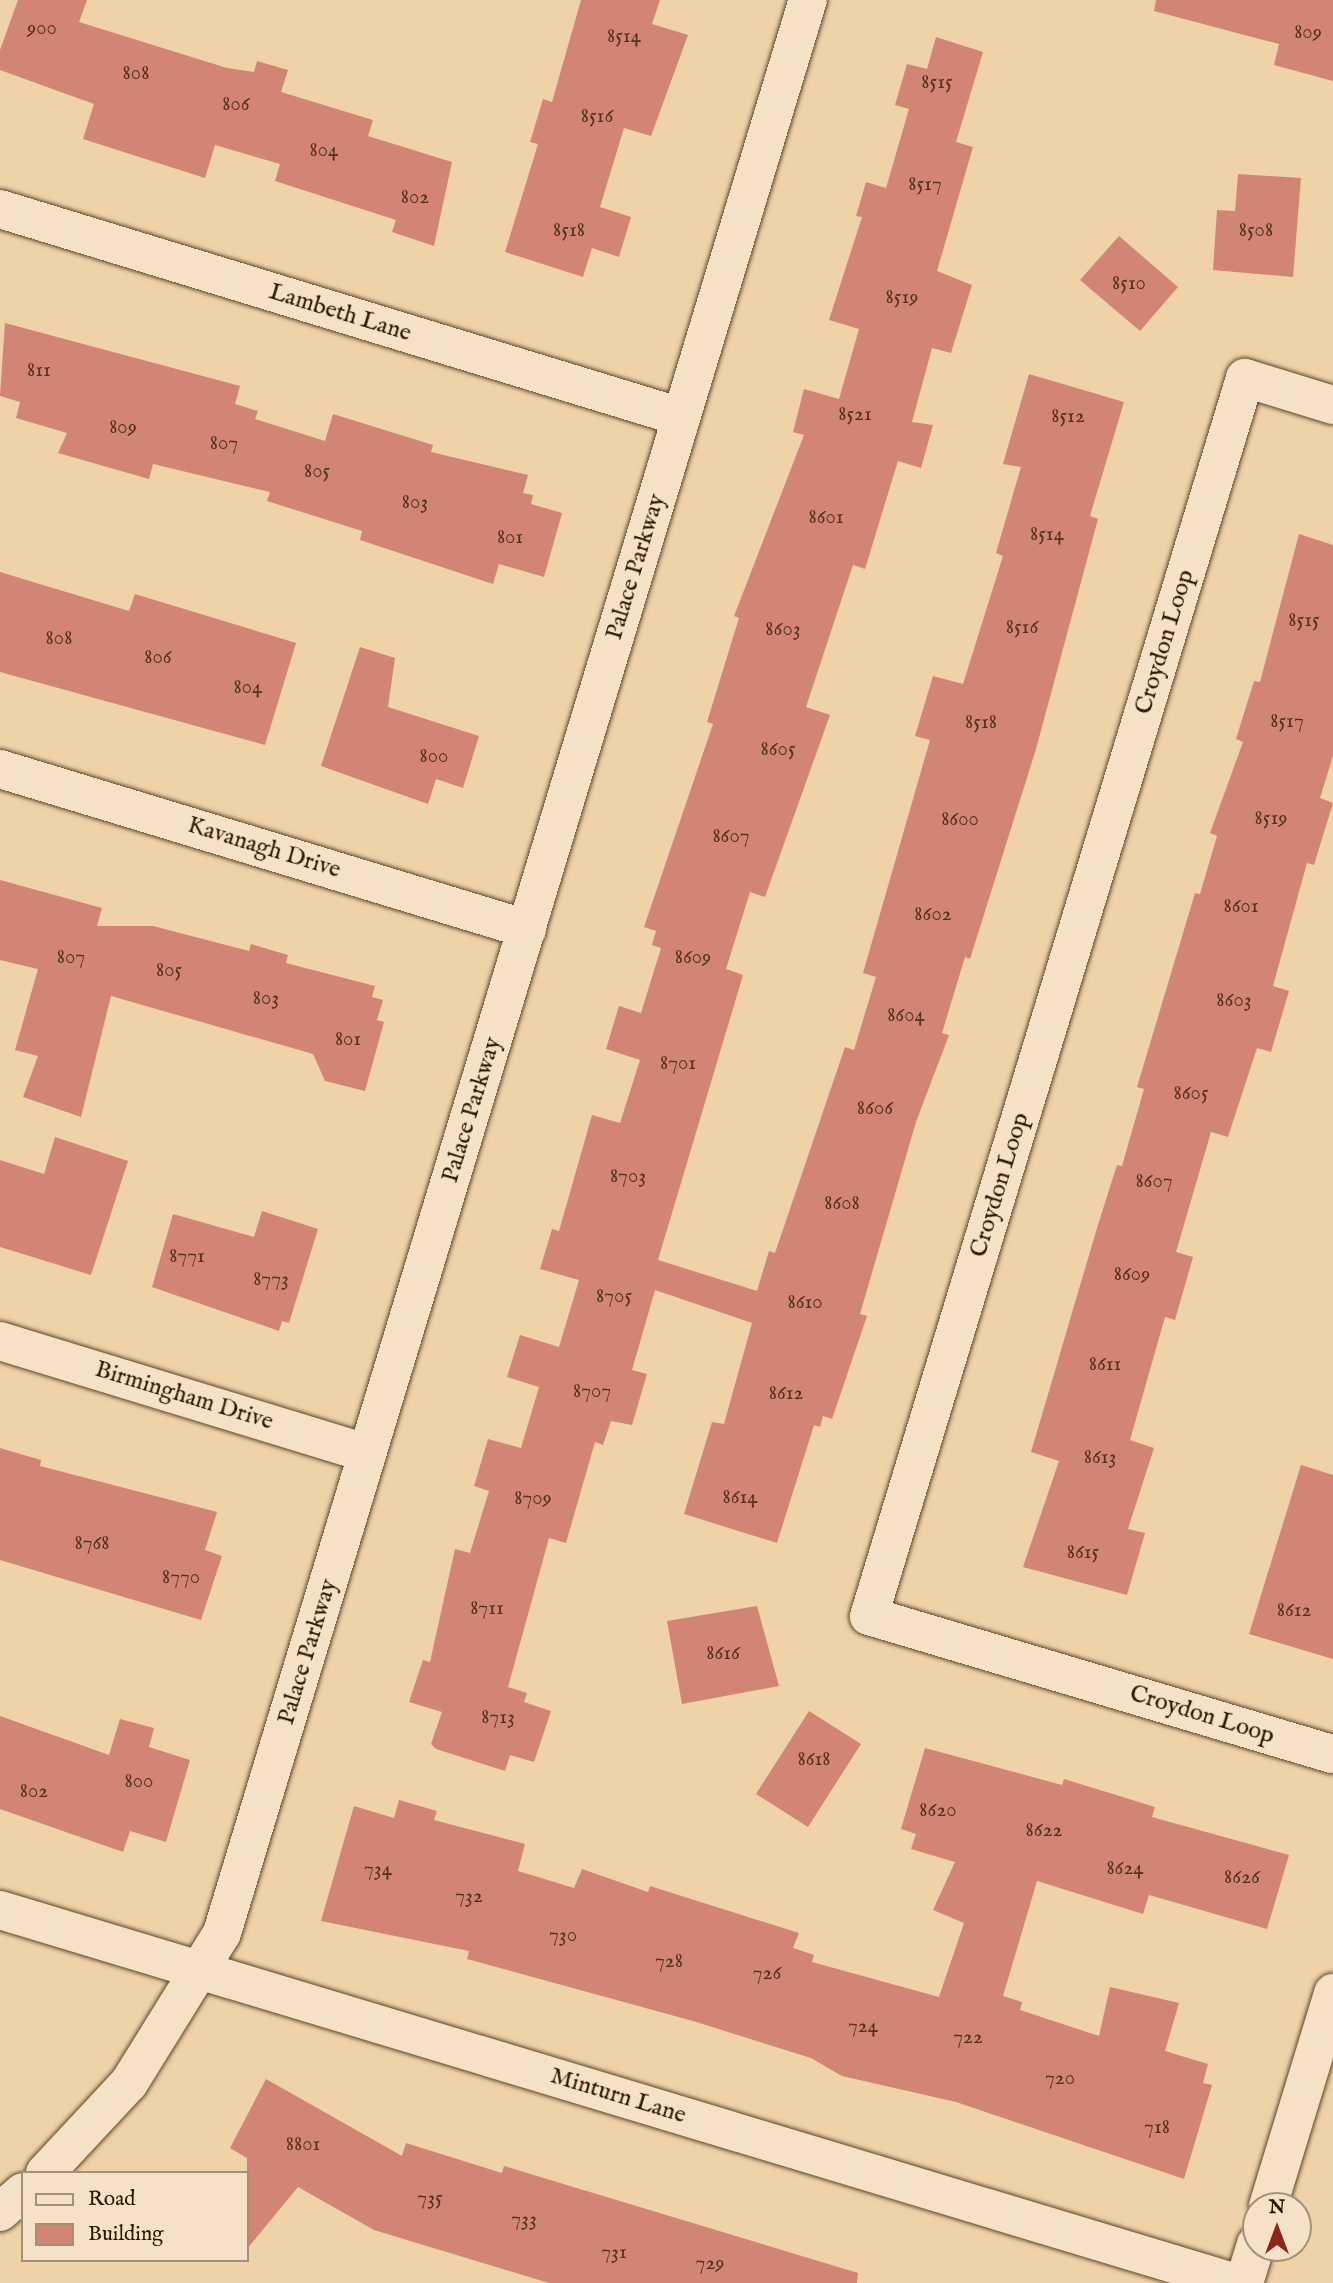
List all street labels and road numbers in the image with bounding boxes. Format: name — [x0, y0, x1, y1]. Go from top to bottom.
street label: Lambeth Lane — [265, 278, 415, 348]
street label: Palace Parkway — [600, 491, 672, 643]
street label: Croydon Loop — [1129, 566, 1201, 718]
street label: Kavanagh Drive — [184, 811, 344, 885]
street label: Palace Parkway — [436, 1034, 508, 1186]
street label: Croydon Loop — [964, 1109, 1036, 1261]
street label: Birmingham Drive — [91, 1355, 277, 1437]
street label: Palace Parkway — [272, 1576, 344, 1728]
street label: Croydon Loop — [1126, 1679, 1278, 1751]
street label: Minturn Lane — [547, 2062, 689, 2130]

